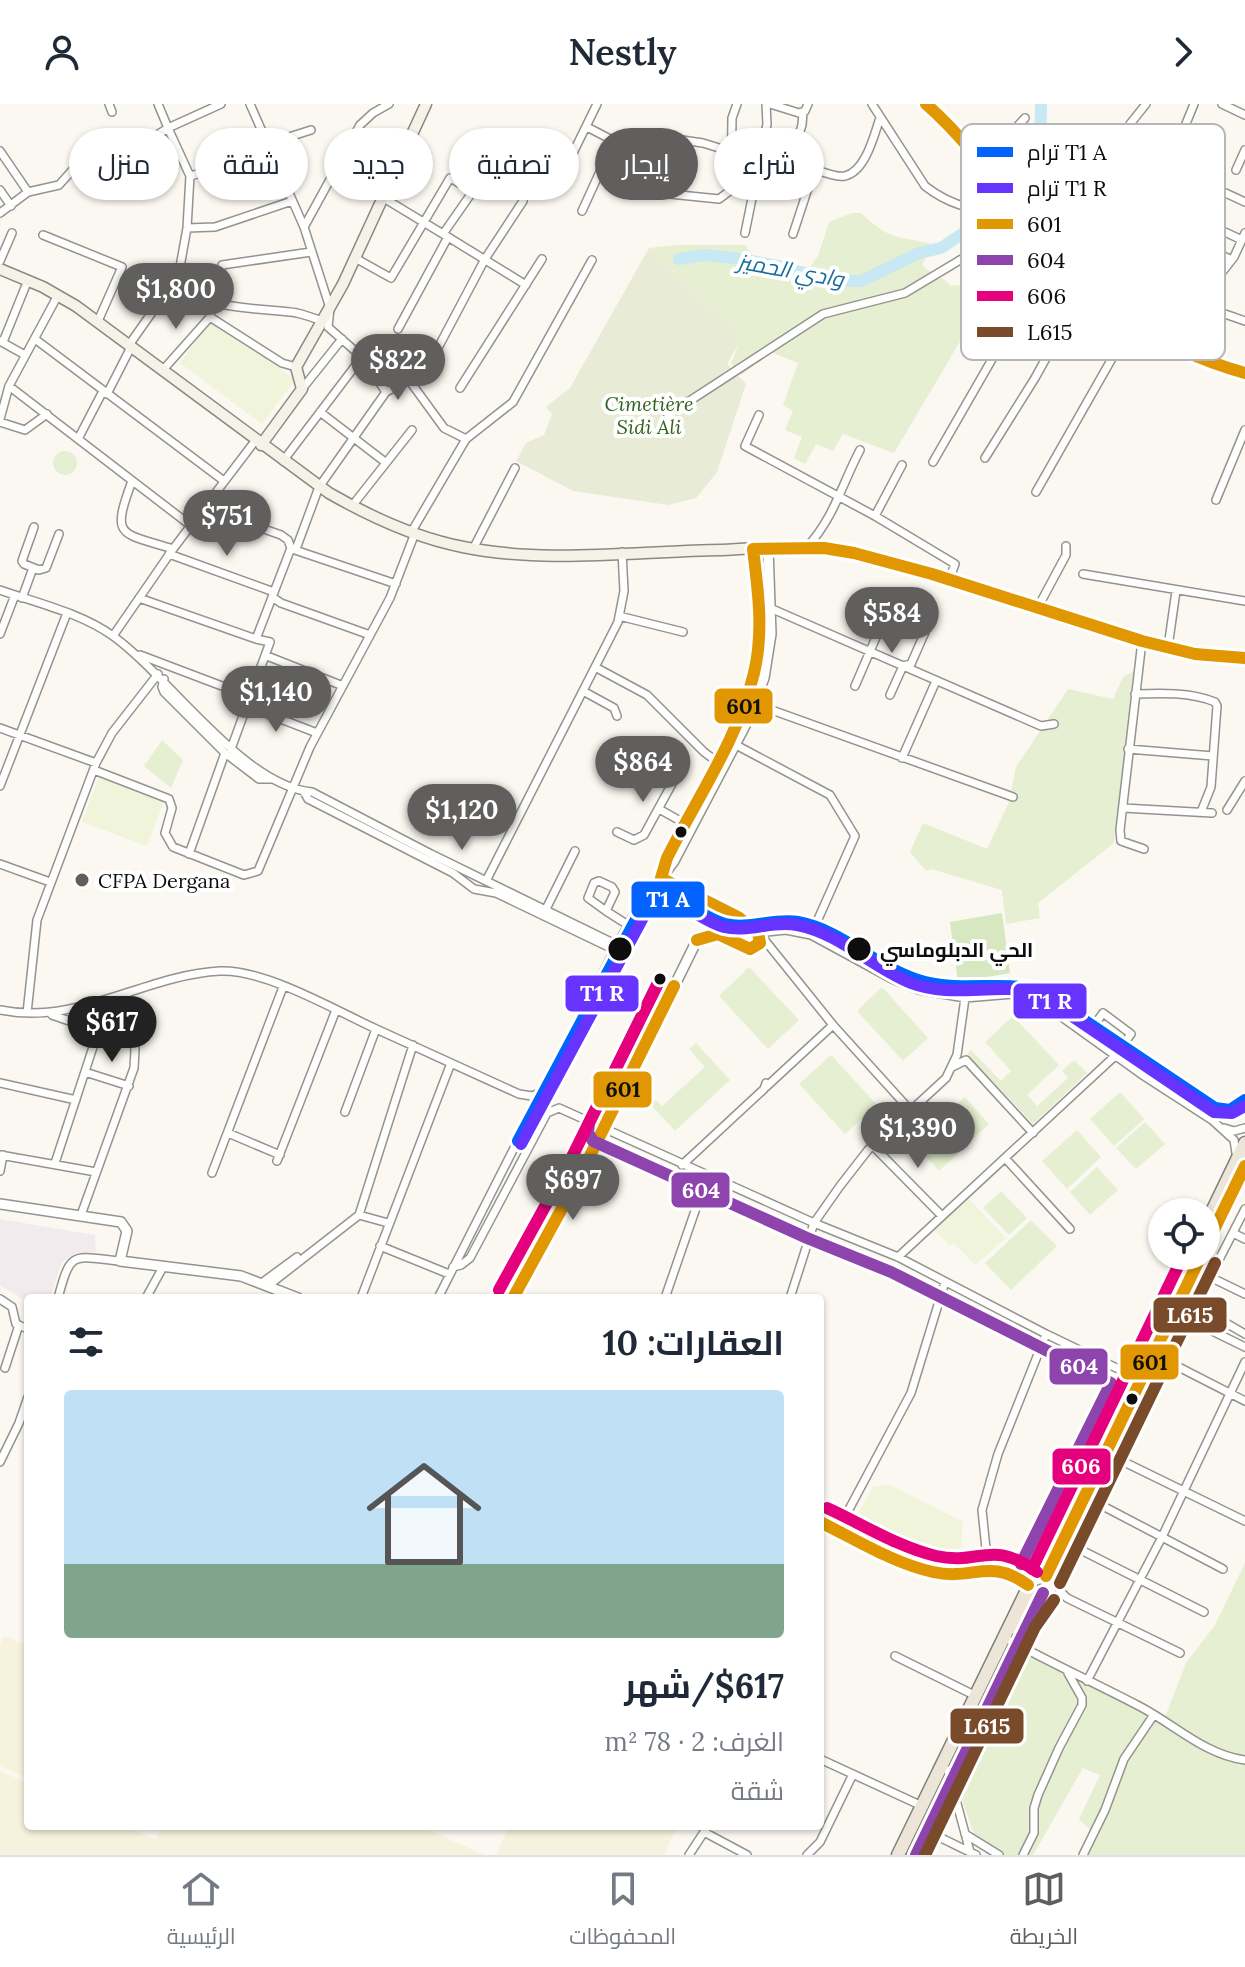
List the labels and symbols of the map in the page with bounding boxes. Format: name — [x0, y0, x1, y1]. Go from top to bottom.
legend — [961, 124, 1225, 360]
text: ترام T1 A — [1027, 138, 1108, 168]
text: ترام T1 R — [1027, 174, 1107, 204]
text: 601 — [1027, 210, 1061, 238]
water label: وادي الحميز — [732, 246, 848, 297]
text: 604 — [1027, 246, 1065, 274]
pin: $1,800 — [111, 263, 241, 331]
text: 606 — [1027, 282, 1066, 310]
text: L615 — [1027, 318, 1072, 346]
pin: $822 — [351, 334, 445, 402]
park label: Cimetière Sidi Ali — [605, 391, 694, 439]
pin: $751 — [180, 490, 274, 558]
pin: $584 — [845, 587, 939, 655]
pin: $1,140 — [211, 666, 341, 734]
line badge: 601 — [713, 687, 774, 725]
text: 601 — [726, 692, 762, 720]
pin: $864 — [596, 736, 690, 804]
pin: $1,120 — [397, 784, 527, 852]
unlabelled marker — [673, 824, 689, 840]
place label: CFPA Dergana — [98, 868, 230, 893]
marker: CFPA Dergana — [73, 871, 91, 889]
line badge: T1 A — [630, 880, 706, 919]
text: T1 A — [646, 885, 690, 913]
unlabelled marker — [606, 935, 634, 963]
marker: الحي الدبلوماسي — [845, 935, 873, 963]
place label: الحي الدبلوماسي — [880, 937, 1033, 966]
unlabelled marker — [652, 971, 668, 987]
line badge: T1 R — [564, 974, 640, 1013]
text: T1 R — [580, 979, 624, 1007]
line badge: T1 R — [1012, 982, 1088, 1020]
text: T1 R — [1028, 987, 1072, 1015]
pin: $617 — [65, 996, 159, 1064]
line badge: 601 — [592, 1070, 653, 1109]
text: 601 — [605, 1075, 641, 1103]
pin: $1,390 — [853, 1102, 983, 1170]
pin: $697 — [526, 1154, 620, 1222]
line badge: 604 — [670, 1171, 731, 1209]
text: 604 — [682, 1176, 720, 1204]
line badge: L615 — [1152, 1296, 1228, 1334]
text: L615 — [1167, 1301, 1213, 1329]
line badge: 601 — [1119, 1343, 1180, 1381]
line badge: 604 — [1048, 1347, 1109, 1386]
text: 601 — [1132, 1348, 1168, 1376]
text: 604 — [1060, 1352, 1098, 1380]
unlabelled marker — [1124, 1391, 1140, 1407]
line badge: 606 — [1051, 1447, 1112, 1486]
text: 606 — [1061, 1452, 1101, 1480]
line badge: L615 — [949, 1707, 1025, 1745]
text: L615 — [964, 1712, 1010, 1740]

